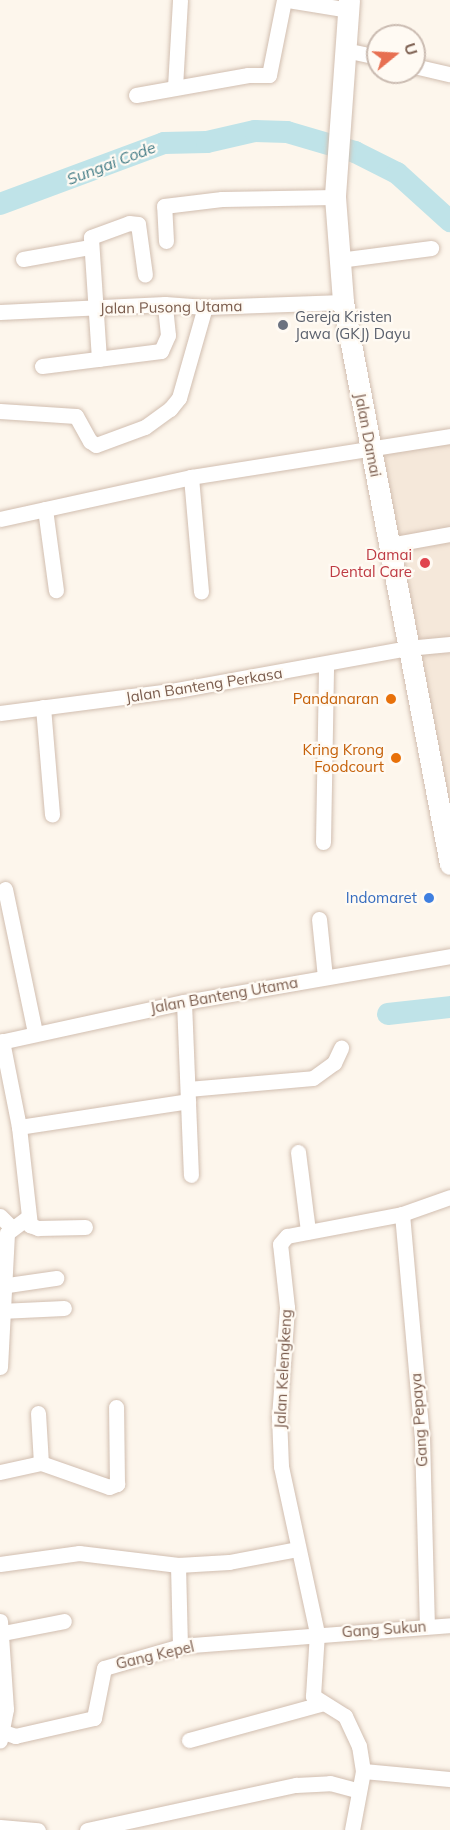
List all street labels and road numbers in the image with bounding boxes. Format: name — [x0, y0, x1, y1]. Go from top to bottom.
street label: Jalan Pusong Utama — [100, 297, 242, 317]
street label: Jalan Damai — [351, 391, 385, 479]
street label: Jalan Banteng Perkasa — [124, 664, 284, 706]
street label: Jalan Banteng Utama — [149, 973, 299, 1017]
street label: Jalan Kelengkeng — [271, 1309, 295, 1429]
street label: Gang Pepaya — [407, 1372, 431, 1468]
street label: Gang Sukun — [341, 1617, 427, 1641]
street label: Gang Kepel — [114, 1637, 196, 1673]

